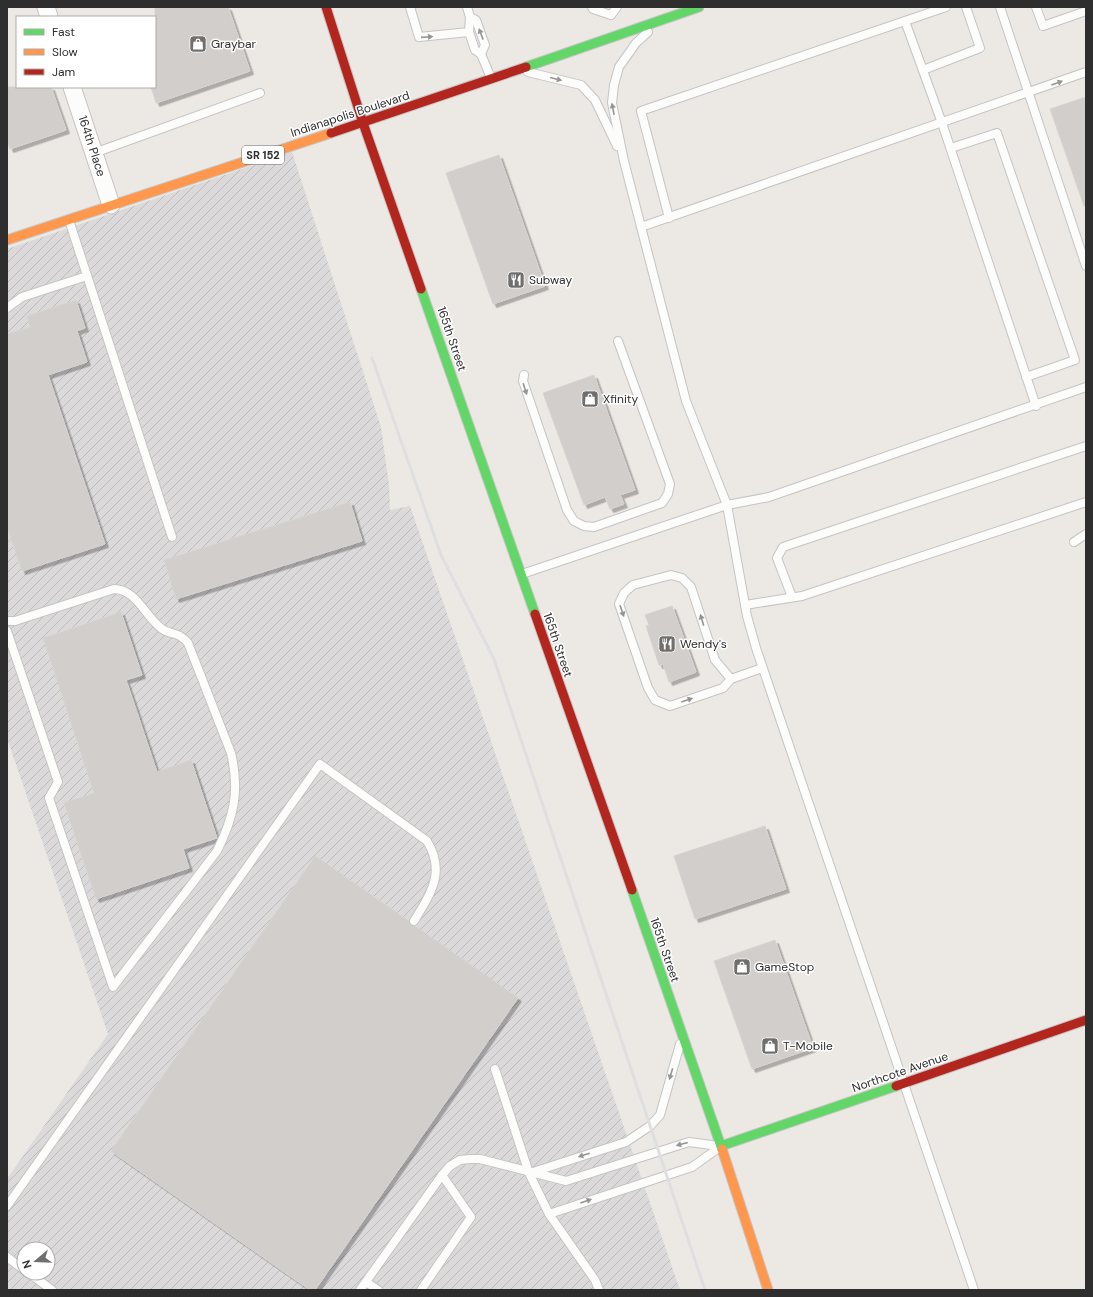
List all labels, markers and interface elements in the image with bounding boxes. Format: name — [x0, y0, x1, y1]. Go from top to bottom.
legend — [16, 16, 156, 88]
text: Fast — [52, 24, 75, 40]
one-way arrow — [478, 27, 484, 39]
one-way arrow — [421, 33, 433, 40]
shop icon: Graybar — [188, 34, 208, 54]
place label: Graybar — [211, 36, 257, 52]
text: Slow — [52, 44, 78, 60]
text: Jam — [52, 64, 75, 80]
one-way arrow — [551, 76, 563, 82]
one-way arrow — [1052, 79, 1064, 85]
street label: Indianapolis Boulevard — [288, 87, 412, 141]
one-way arrow — [610, 103, 616, 115]
street label: 164th Place — [75, 113, 109, 179]
road number: SR 152 — [242, 146, 284, 164]
restaurant icon: Subway — [506, 270, 526, 290]
place label: Subway — [529, 272, 572, 288]
street label: 165th Street — [434, 305, 471, 374]
one-way arrow — [522, 383, 528, 395]
shop icon: Xfinity — [580, 389, 600, 409]
place label: Xfinity — [603, 391, 638, 407]
one-way arrow — [619, 605, 625, 617]
street label: 165th Street — [540, 611, 577, 680]
one-way arrow — [699, 614, 705, 626]
restaurant icon: Wendy's — [657, 634, 677, 654]
place label: Wendy's — [680, 636, 727, 652]
one-way arrow — [682, 697, 694, 703]
street label: 165th Street — [647, 916, 684, 985]
shop icon: GameStop — [732, 957, 752, 977]
place label: GameStop — [755, 959, 814, 975]
shop icon: T-Mobile — [760, 1036, 780, 1056]
place label: T-Mobile — [783, 1038, 833, 1054]
street label: Northcote Avenue — [850, 1048, 950, 1096]
one-way arrow — [668, 1068, 674, 1080]
one-way arrow — [676, 1141, 688, 1147]
one-way arrow — [578, 1152, 590, 1158]
one-way arrow — [581, 1198, 593, 1204]
north arrow — [16, 1241, 56, 1281]
text: N — [19, 1258, 34, 1270]

